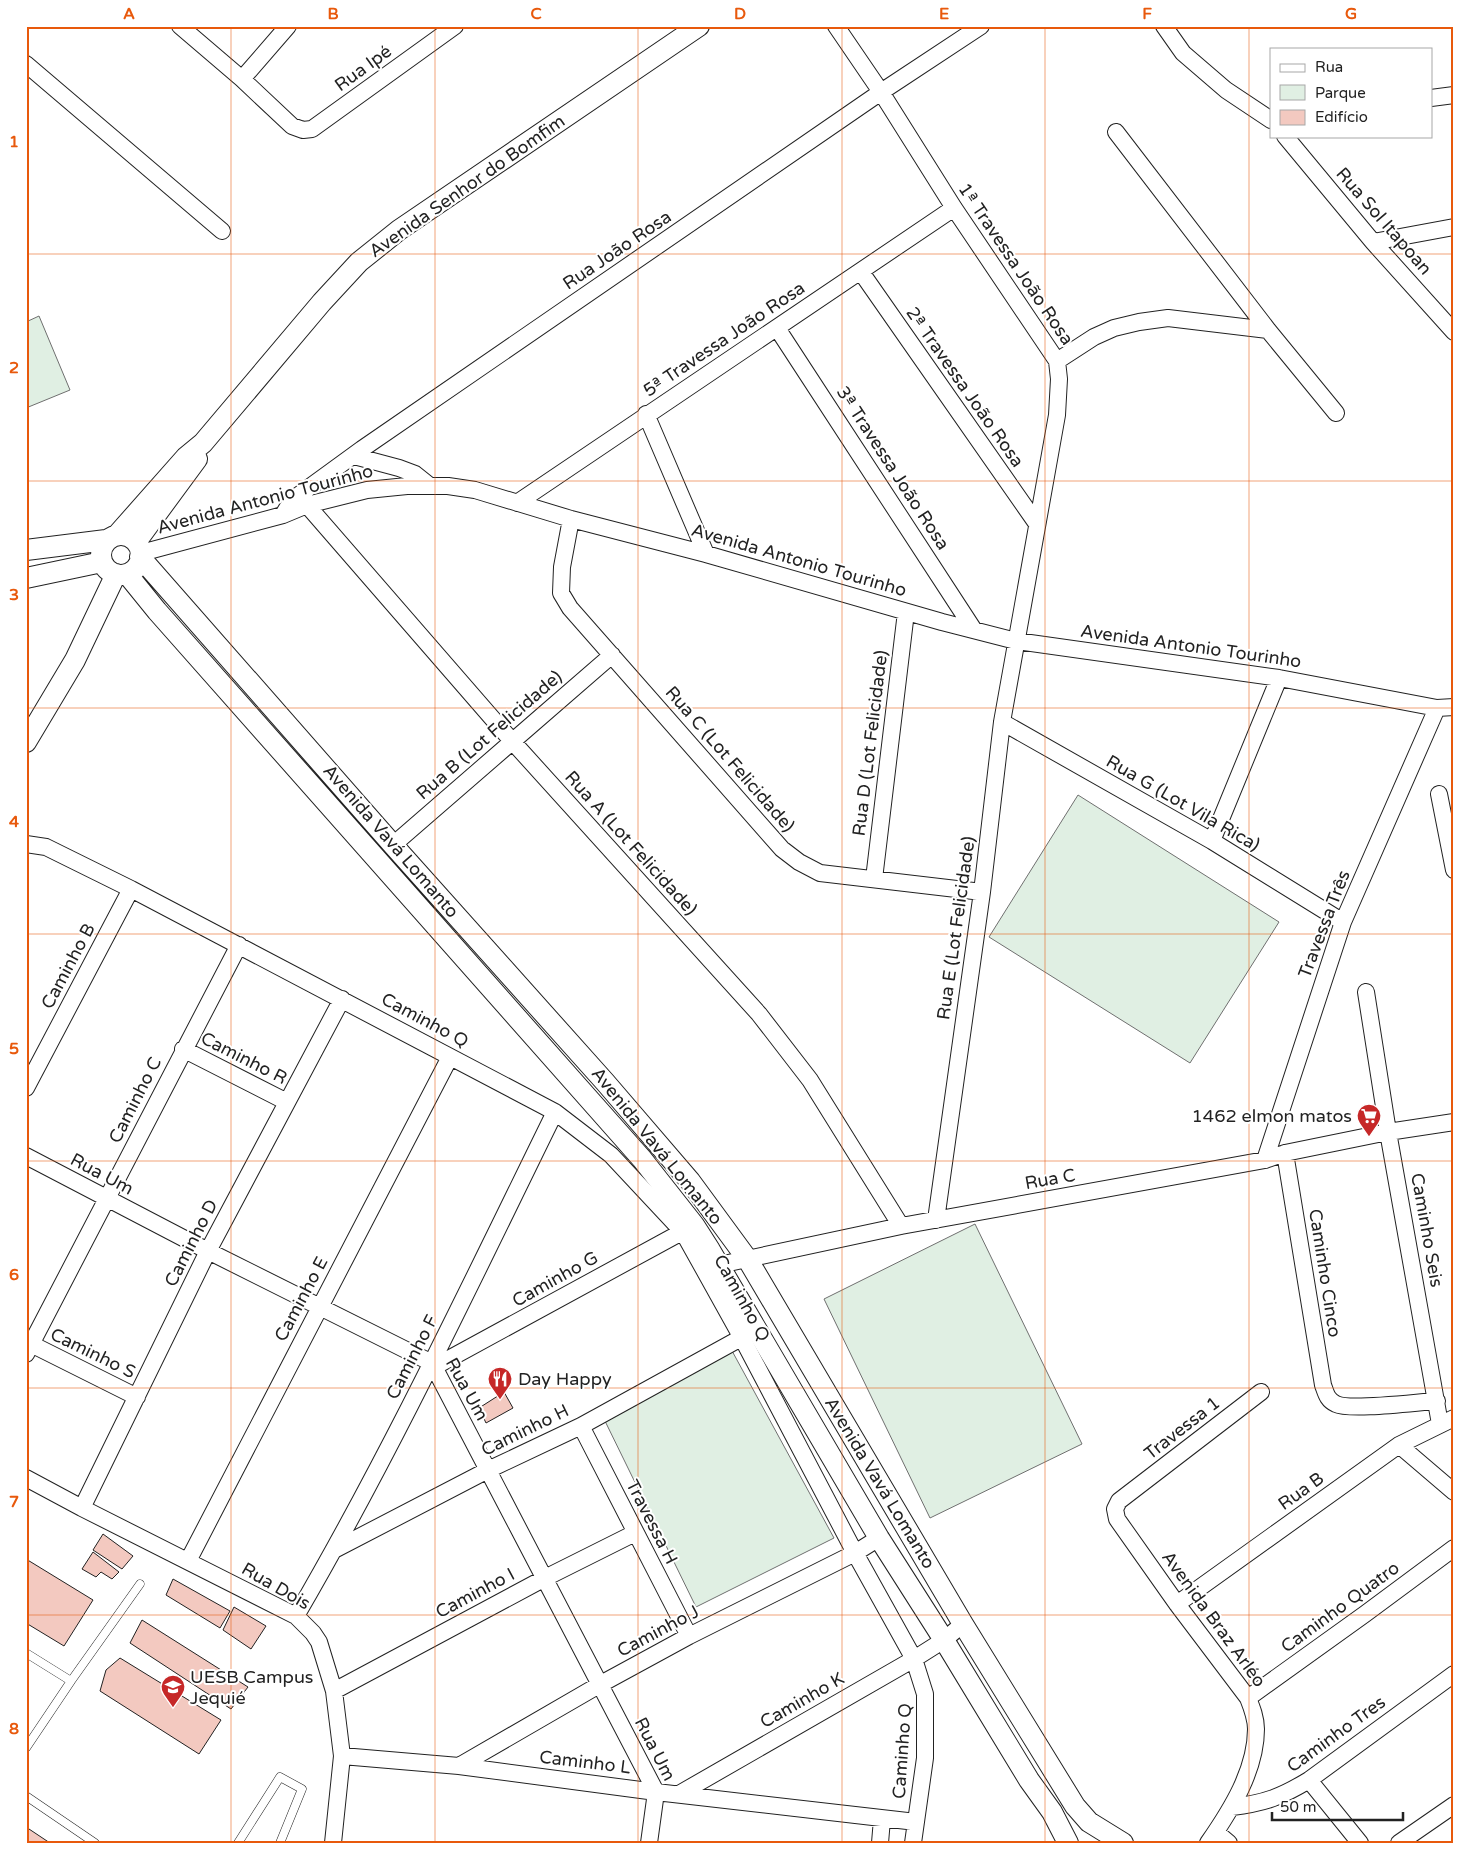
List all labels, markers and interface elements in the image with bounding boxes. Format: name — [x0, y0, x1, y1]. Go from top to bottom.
text: A — [123, 4, 135, 24]
text: B — [327, 4, 339, 24]
text: C — [530, 4, 542, 24]
text: D — [734, 4, 746, 24]
text: E — [939, 4, 949, 24]
text: F — [1142, 4, 1152, 24]
text: G — [1345, 4, 1357, 24]
street label: Rua Ipé — [330, 40, 396, 96]
legend — [1270, 48, 1432, 138]
text: Rua — [1315, 58, 1343, 76]
text: Parque — [1315, 84, 1366, 102]
text: Edifício — [1315, 108, 1368, 126]
street label: Avenida Senhor do Bomfim — [365, 110, 569, 262]
text: 1 — [9, 132, 19, 152]
street label: Rua Sol Itapoan — [1331, 163, 1437, 279]
street label: 1ª Travessa João Rosa — [954, 179, 1078, 349]
street label: Rua João Rosa — [559, 206, 675, 294]
street label: 5ª Travessa João Rosa — [639, 277, 809, 401]
street label: 2ª Travessa João Rosa — [901, 303, 1029, 471]
text: 2 — [9, 358, 19, 378]
street label: 3ª Travessa João Rosa — [832, 382, 954, 554]
street label: Avenida Antonio Tourinho — [155, 460, 375, 538]
street label: Avenida Antonio Tourinho — [689, 519, 909, 601]
text: 3 — [9, 585, 19, 605]
street label: Avenida Antonio Tourinho — [1079, 620, 1303, 672]
street label: Rua D (Lot Felicidade) — [848, 649, 892, 837]
street label: Rua B (Lot Felicidade) — [412, 666, 566, 804]
street label: Rua C (Lot Felicidade) — [661, 682, 799, 836]
street label: Rua G (Lot Vila Rica) — [1102, 750, 1264, 856]
street label: Avenida Vavá Lomanto — [318, 760, 464, 922]
street label: Rua A (Lot Felicidade) — [560, 766, 702, 920]
text: 4 — [9, 812, 19, 832]
street label: Rua E (Lot Felicidade) — [932, 835, 980, 1021]
street label: Travessa Três — [1293, 867, 1355, 981]
street label: Caminho B — [36, 919, 100, 1013]
street label: Caminho Q — [378, 988, 472, 1052]
street label: Caminho R — [197, 1027, 291, 1089]
text: 5 — [9, 1039, 19, 1059]
street label: Caminho C — [104, 1053, 166, 1147]
street label: Avenida Vavá Lomanto — [587, 1063, 727, 1229]
supermarket icon: 1462 elmon matos — [1356, 1103, 1382, 1137]
place label: 1462 elmon matos — [1192, 1105, 1352, 1127]
street label: Rua Um — [67, 1148, 137, 1200]
street label: Rua C — [1023, 1164, 1077, 1194]
street label: Caminho Seis — [1406, 1171, 1448, 1289]
street label: Caminho D — [160, 1196, 222, 1290]
street label: Caminho Cinco — [1304, 1207, 1346, 1339]
street label: Caminho G — [508, 1246, 602, 1312]
street label: Caminho Q — [709, 1251, 775, 1345]
street label: Caminho E — [270, 1253, 332, 1345]
text: 6 — [9, 1265, 19, 1285]
street label: Caminho F — [381, 1311, 443, 1403]
street label: Caminho S — [47, 1323, 139, 1383]
street label: Rua Um — [441, 1354, 493, 1424]
restaurant icon: Day Happy — [487, 1366, 513, 1400]
place label: Day Happy — [518, 1368, 612, 1390]
street label: Travessa 1 — [1140, 1392, 1224, 1464]
street label: Avenida Vavá Lomanto — [820, 1393, 940, 1573]
street label: Caminho H — [478, 1399, 572, 1461]
street label: Rua B — [1274, 1467, 1328, 1515]
street label: Travessa H — [621, 1476, 683, 1568]
text: 7 — [9, 1492, 19, 1512]
street label: Avenida Braz Arléo — [1157, 1547, 1271, 1691]
street label: Caminho Quatro — [1277, 1557, 1404, 1657]
street label: Rua Dois — [238, 1558, 314, 1614]
street label: Caminho I — [432, 1563, 518, 1623]
street label: Caminho J — [613, 1600, 703, 1662]
place label: UESB Campus Jequié — [190, 1666, 313, 1709]
street label: Caminho K — [756, 1667, 848, 1733]
school or university icon: UESB Campus Jequié — [160, 1674, 186, 1708]
street label: Caminho Tres — [1282, 1691, 1390, 1777]
street label: Caminho Q — [888, 1702, 916, 1800]
street label: Rua Um — [630, 1714, 680, 1784]
text: 8 — [9, 1719, 19, 1739]
street label: Caminho L — [538, 1746, 632, 1779]
scale bar — [1272, 1789, 1404, 1821]
text: 50 m — [1280, 1798, 1317, 1816]

